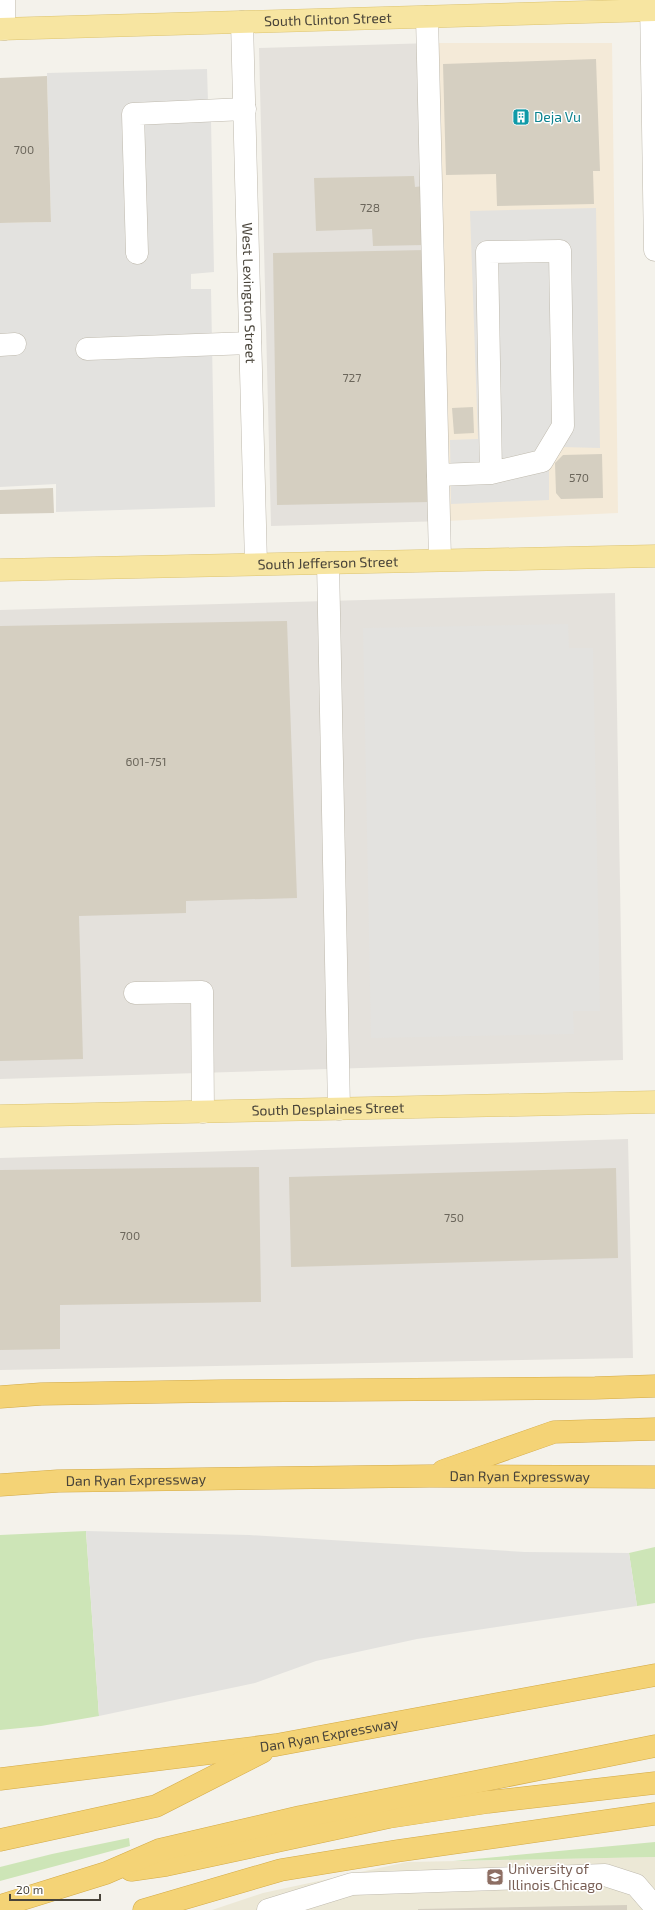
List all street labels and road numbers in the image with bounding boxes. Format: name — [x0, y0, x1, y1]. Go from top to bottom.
street label: South Clinton Street — [264, 9, 392, 29]
street label: West Lexington Street — [239, 222, 260, 364]
street label: South Jefferson Street — [257, 552, 398, 572]
street label: South Desplaines Street — [251, 1098, 404, 1119]
street label: Dan Ryan Expressway — [450, 1467, 591, 1485]
street label: Dan Ryan Expressway — [66, 1470, 207, 1489]
street label: Dan Ryan Expressway — [259, 1714, 400, 1755]

